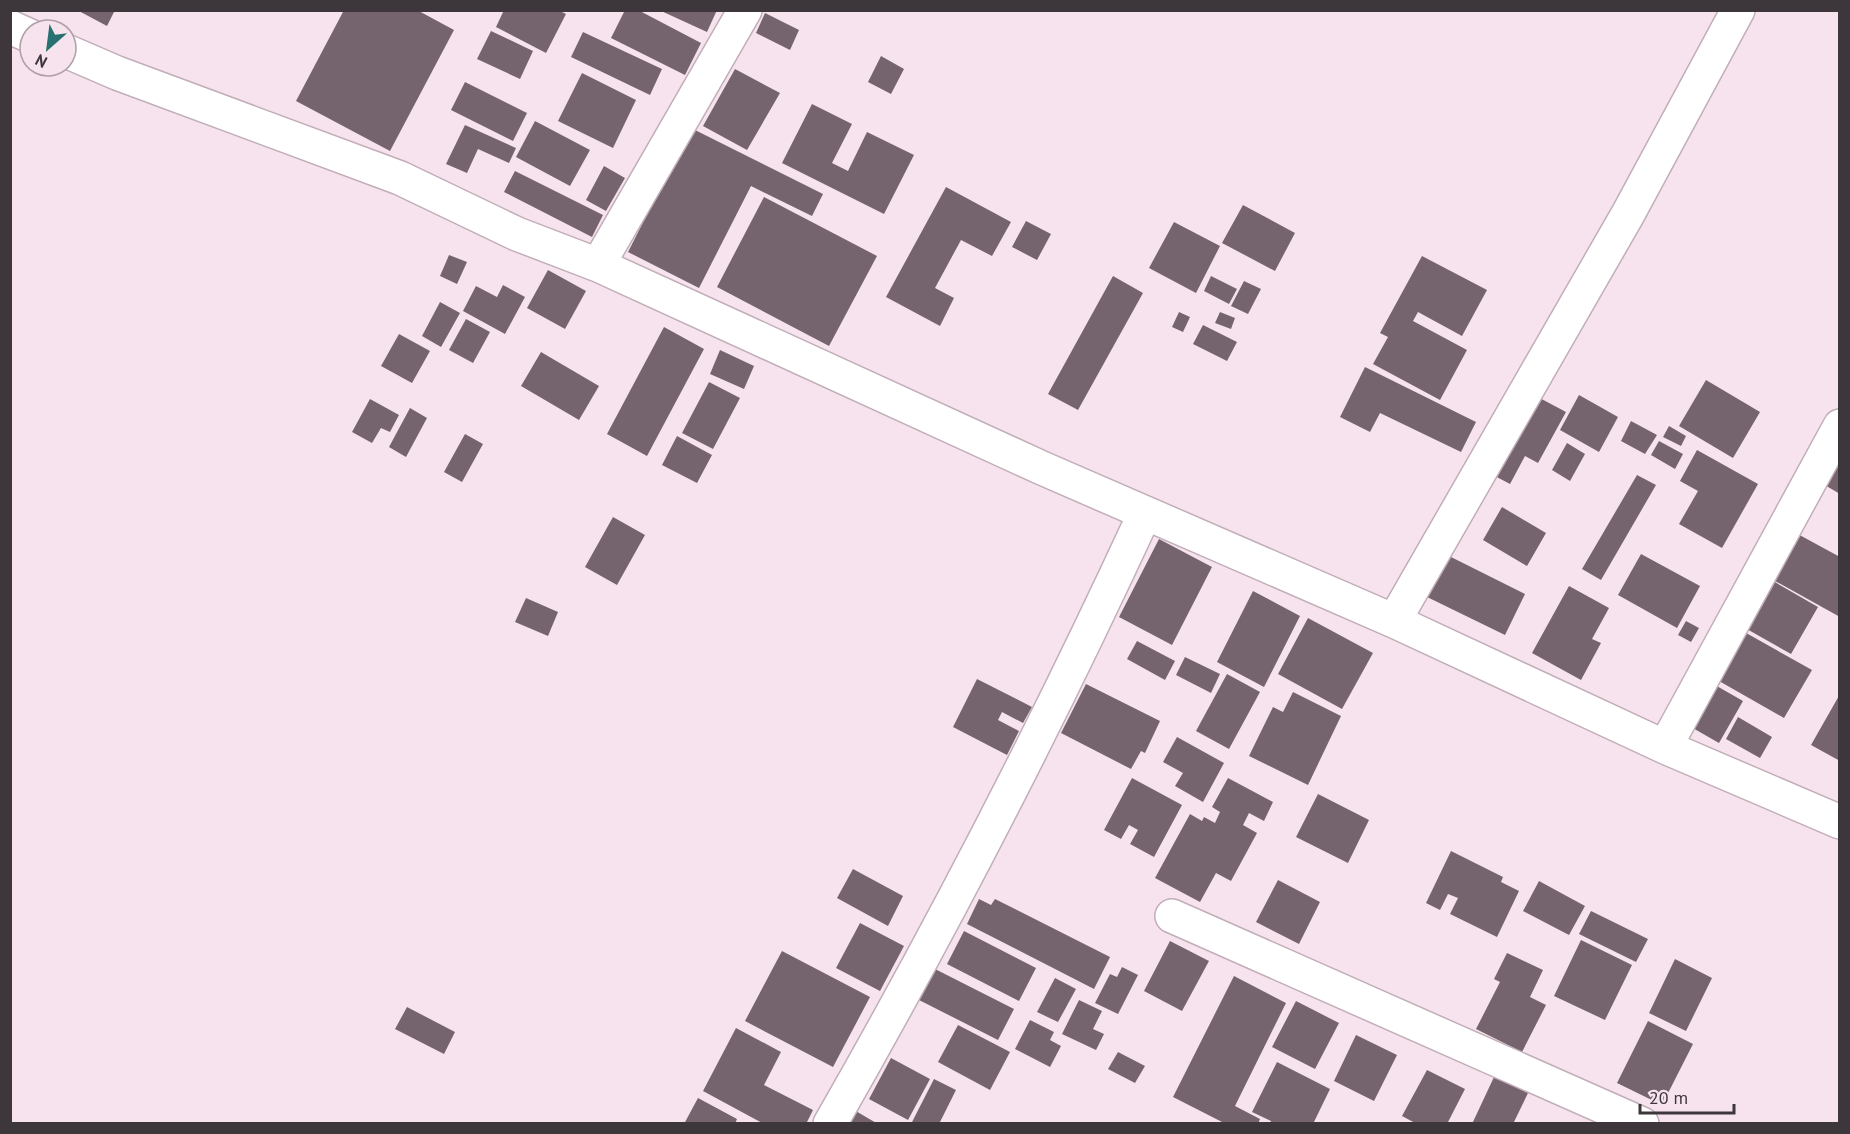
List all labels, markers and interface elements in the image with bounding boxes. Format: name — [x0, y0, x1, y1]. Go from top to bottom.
north arrow — [18, 18, 78, 78]
text: N — [32, 50, 50, 73]
scale bar — [1640, 1077, 1734, 1115]
text: 20 m — [1649, 1086, 1688, 1109]

